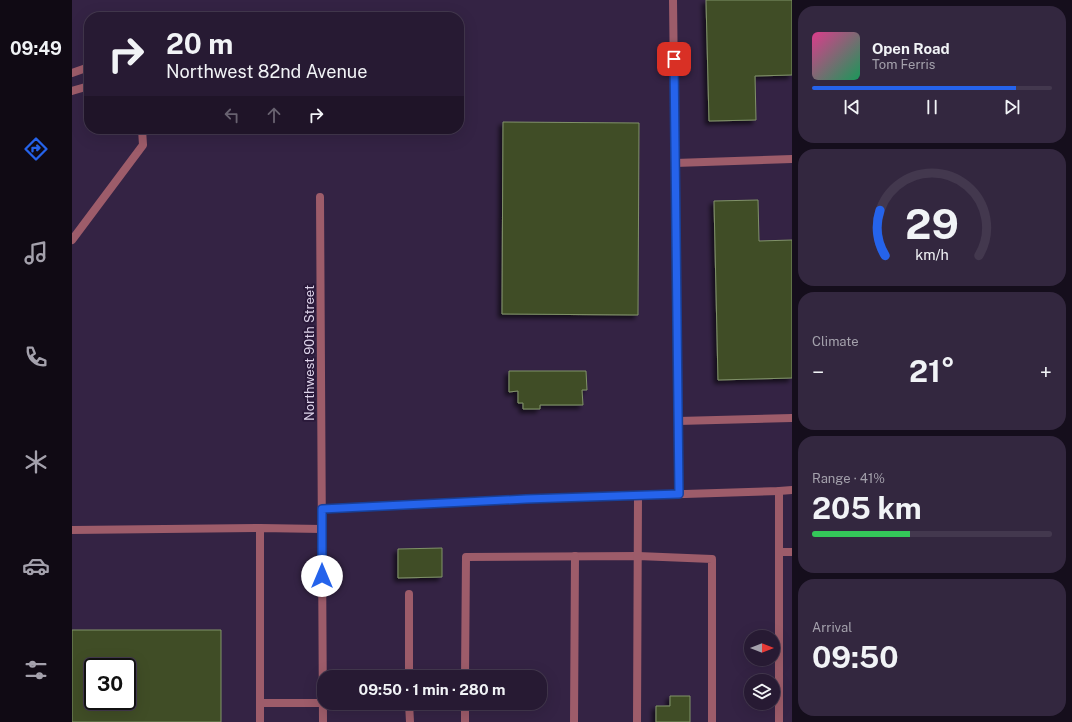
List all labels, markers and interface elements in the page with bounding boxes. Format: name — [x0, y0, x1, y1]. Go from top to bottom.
text: 20 m — [166, 27, 233, 60]
icon: right — [100, 28, 152, 80]
text: 09:49 — [10, 38, 62, 59]
text: Open Road — [872, 40, 950, 57]
pin — [657, 42, 691, 76]
icon: arrive — [663, 48, 685, 70]
text: Tom Ferris — [872, 57, 935, 72]
text: Northwest 82nd Avenue — [166, 61, 367, 82]
icon: previous — [841, 96, 863, 118]
icon: pause — [921, 96, 943, 118]
icon: next — [1001, 96, 1023, 118]
icon: left — [221, 104, 243, 126]
icon: ahead — [263, 104, 285, 126]
icon: right — [305, 104, 327, 126]
icon: directions — [22, 135, 50, 163]
text: 29 — [905, 199, 959, 248]
icon: music — [22, 239, 50, 267]
text: km/h — [915, 245, 949, 262]
street label: Northwest 90th Street — [302, 285, 317, 421]
text: Climate — [812, 334, 859, 349]
icon: phone — [22, 343, 50, 371]
text: 21° — [909, 353, 955, 389]
text: − — [812, 359, 824, 385]
text: + — [1040, 359, 1052, 385]
icon: climate — [22, 448, 50, 476]
text: Range · 41% — [812, 471, 885, 486]
text: 205 km — [812, 490, 922, 526]
icon: car — [22, 552, 50, 580]
position arrow — [301, 555, 343, 597]
text: Arrival — [812, 620, 852, 635]
north arrow — [744, 630, 780, 666]
map controls — [744, 630, 780, 710]
text: 09:50 — [812, 639, 899, 675]
icon: filters — [22, 656, 50, 684]
speed limit sign: 30 — [84, 658, 136, 710]
button: layers — [744, 674, 780, 710]
text: 09:50 · 1 min · 280 m — [359, 681, 505, 698]

